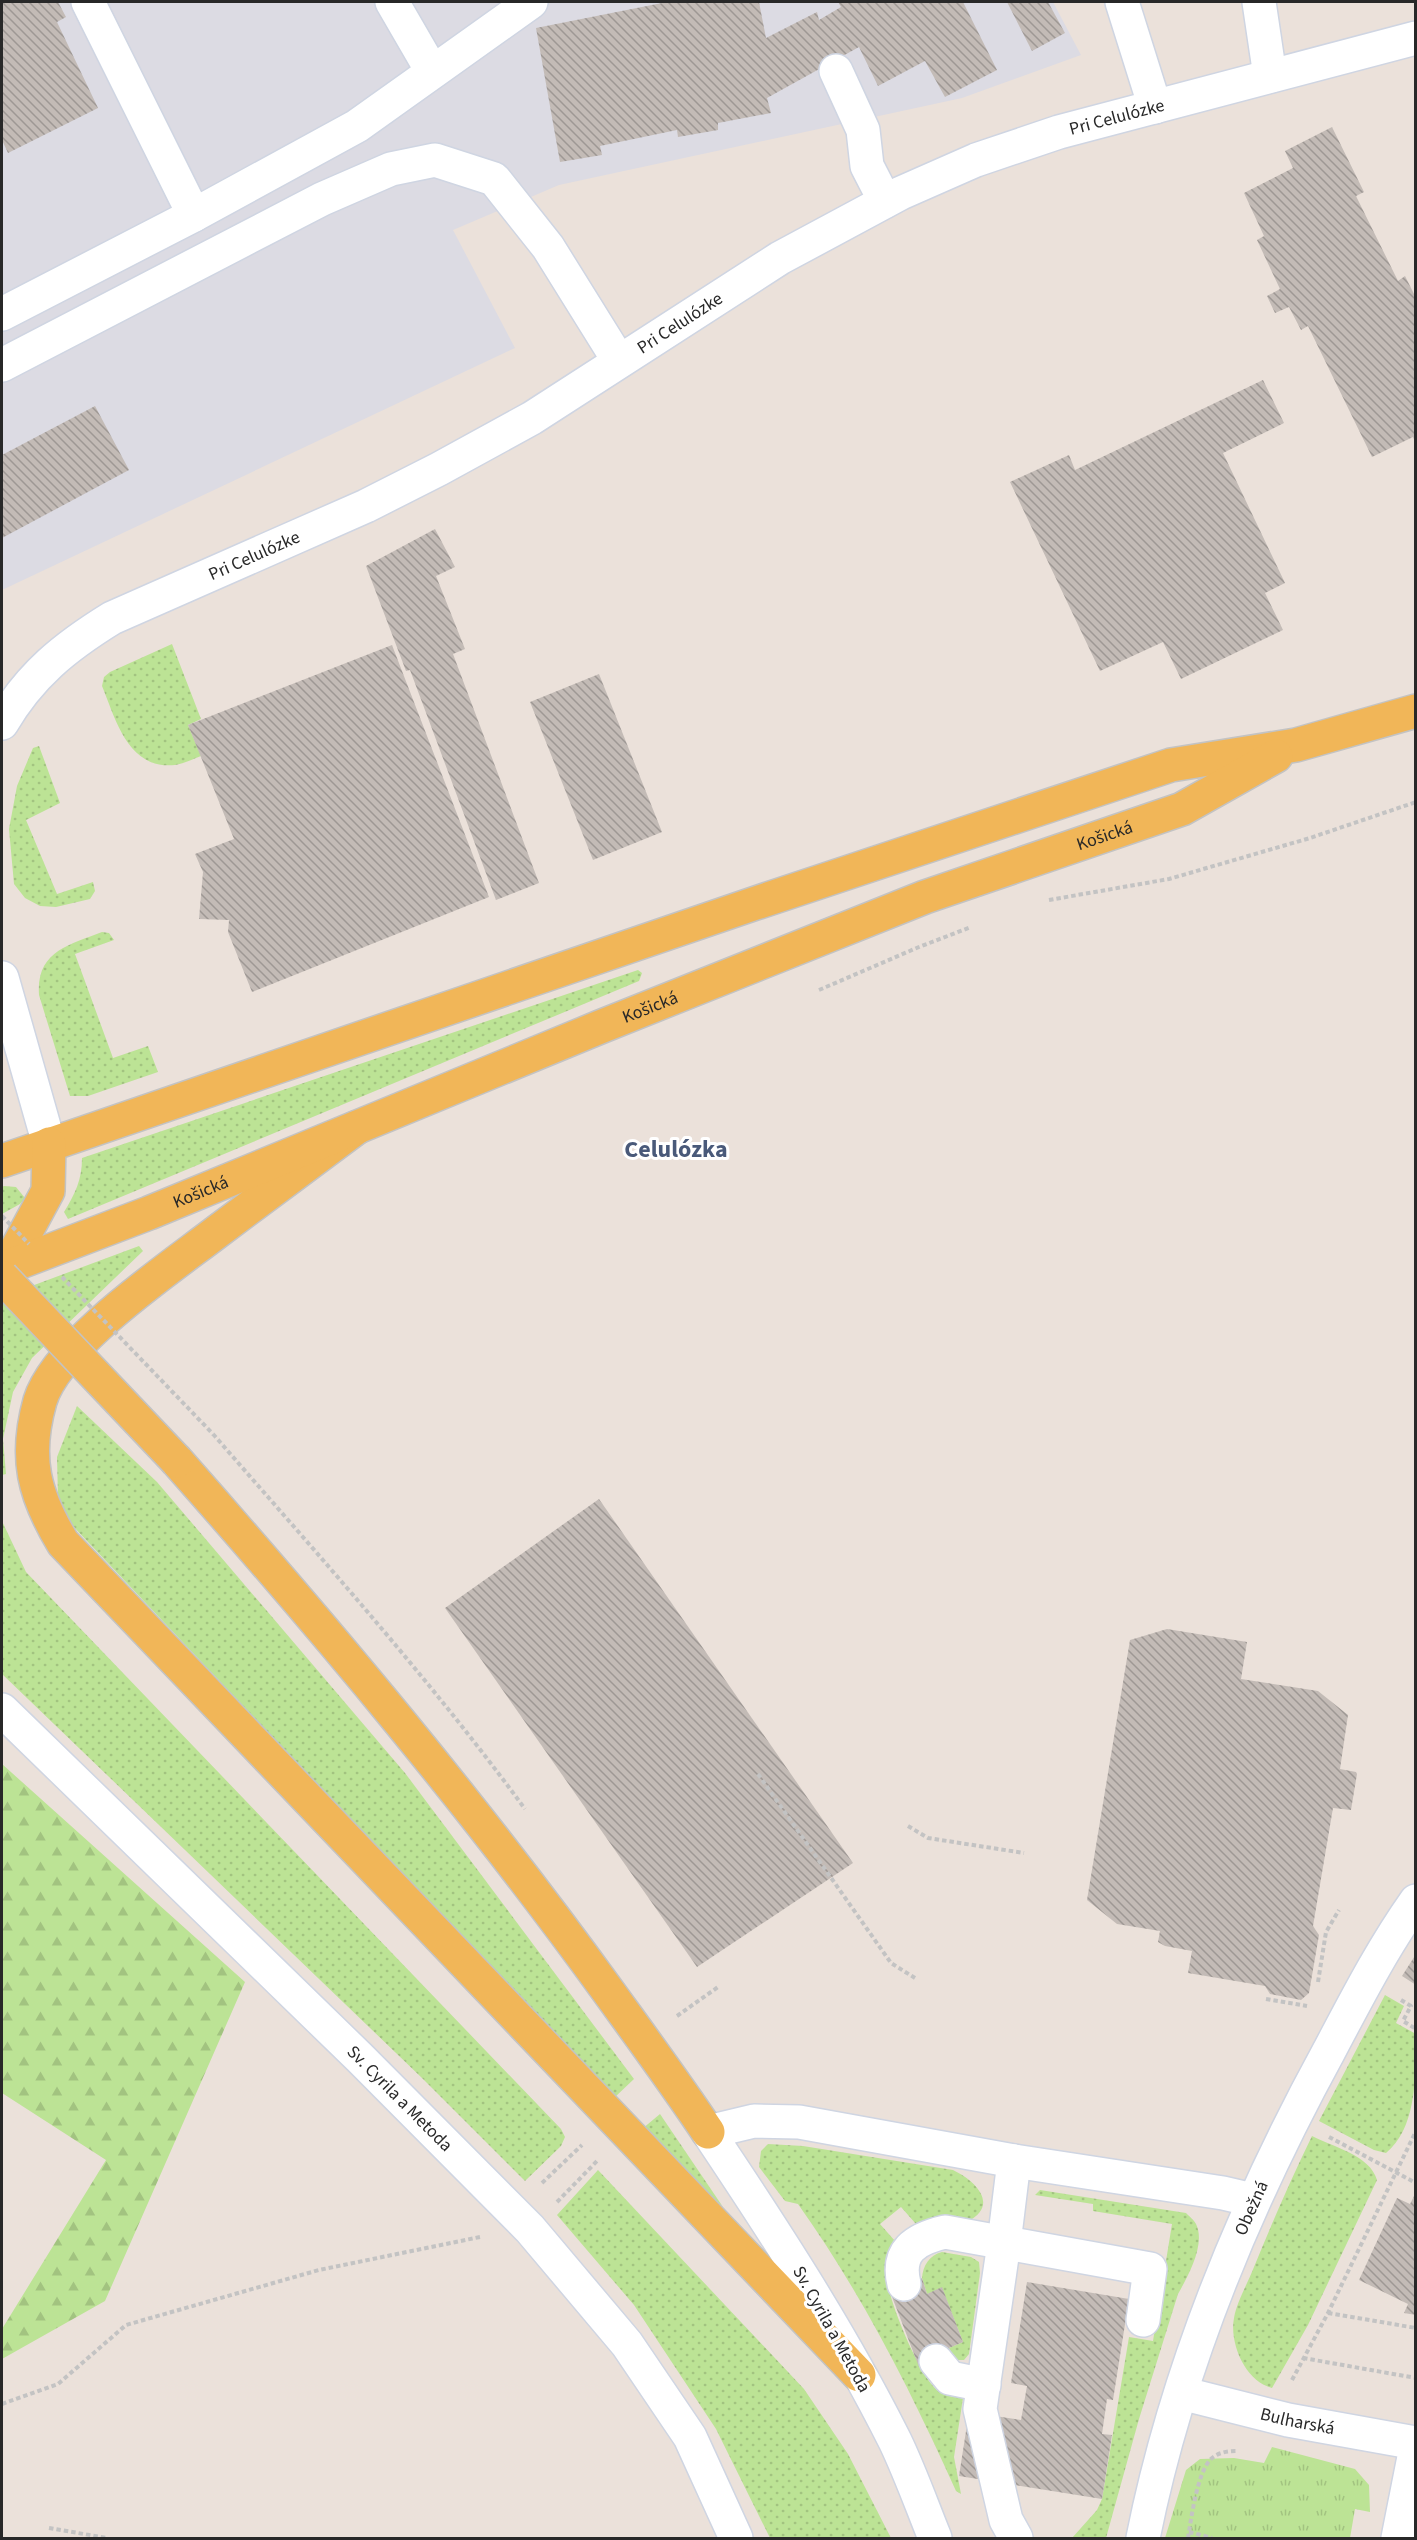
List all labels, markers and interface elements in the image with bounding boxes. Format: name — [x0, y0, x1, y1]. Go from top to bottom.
street label: Pri Celulózke — [1066, 93, 1167, 142]
street label: Pri Celulózke — [632, 286, 728, 360]
street label: Pri Celulózke — [205, 525, 304, 587]
street label: Košická — [1073, 815, 1136, 857]
street label: Košická — [619, 985, 682, 1030]
district label: Celulózka — [624, 1132, 728, 1167]
street label: Košická — [169, 1170, 232, 1215]
street label: Sv. Cyrila a Metoda — [341, 2040, 458, 2157]
street label: Obežná — [1229, 2177, 1275, 2239]
street label: Sv. Cyrila a Metoda — [786, 2262, 877, 2397]
street label: Bulharská — [1258, 2402, 1337, 2441]

